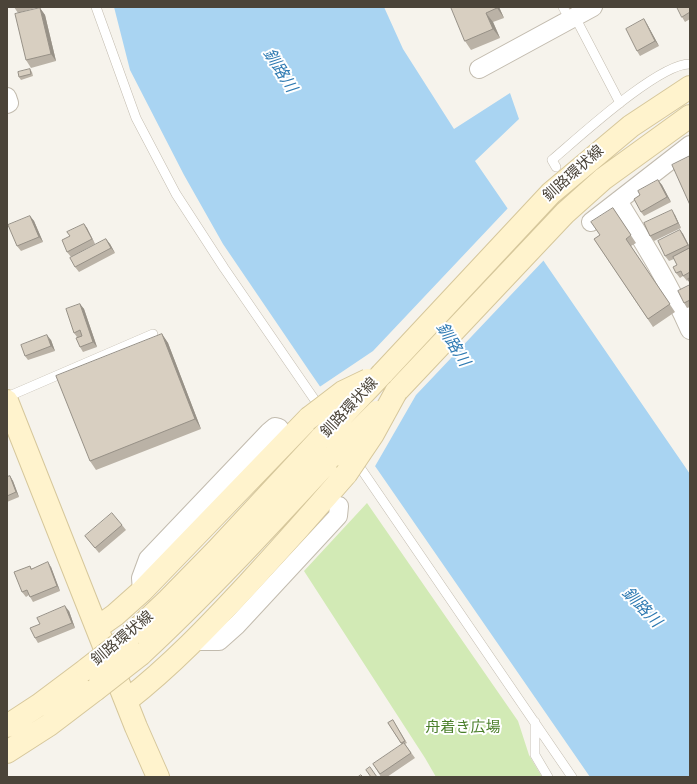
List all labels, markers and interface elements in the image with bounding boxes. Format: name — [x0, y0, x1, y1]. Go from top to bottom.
water label: 釧路川 — [258, 46, 300, 96]
street label: 釧路環状線 — [540, 142, 608, 206]
water label: 釧路川 — [431, 320, 473, 370]
street label: 釧路環状線 — [318, 374, 382, 442]
water label: 釧路川 — [617, 584, 665, 632]
street label: 釧路環状線 — [88, 608, 158, 670]
park label: 舟着き広場 — [426, 719, 500, 737]

